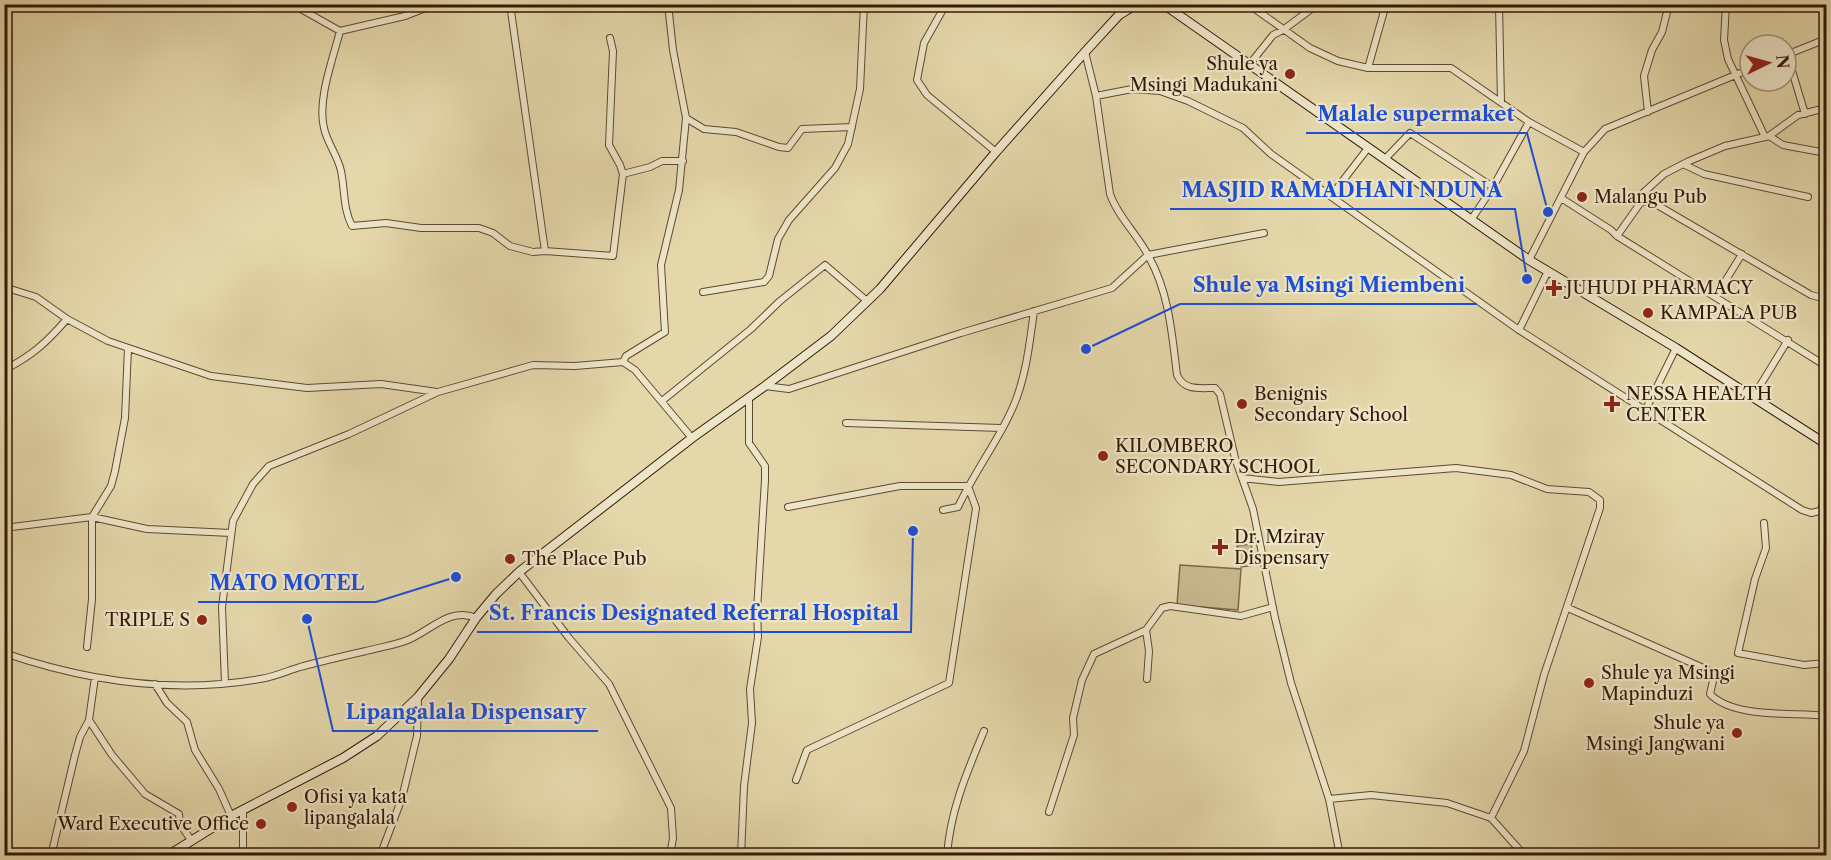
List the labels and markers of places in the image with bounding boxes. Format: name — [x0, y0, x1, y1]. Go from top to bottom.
place label: Shule ya Msingi Madukani — [1130, 53, 1279, 96]
marker: Shule ya Msingi Madukani — [1283, 67, 1297, 81]
callout: Malale supermaket — [1306, 95, 1527, 133]
callout: MASJID RAMADHANI NDUNA — [1170, 171, 1515, 209]
place label: Malangu Pub — [1594, 186, 1707, 208]
marker: Malangu Pub — [1575, 190, 1589, 204]
callout: Shule ya Msingi Miembeni — [1180, 266, 1477, 304]
place label: JUHUDI PHARMACY — [1563, 277, 1754, 299]
marker: JUHUDI PHARMACY — [1547, 281, 1561, 295]
place label: KAMPALA PUB — [1660, 302, 1797, 324]
marker: KAMPALA PUB — [1641, 306, 1655, 320]
place label: Benignis Secondary School — [1254, 383, 1408, 426]
place label: NESSA HEALTH CENTER — [1626, 383, 1772, 426]
marker: NESSA HEALTH CENTER — [1603, 395, 1621, 413]
marker: Benignis Secondary School — [1235, 397, 1249, 411]
place label: KILOMBERO SECONDARY SCHOOL — [1115, 435, 1320, 478]
marker: KILOMBERO SECONDARY SCHOOL — [1096, 449, 1110, 463]
place label: Dr. Mziray Dispensary — [1234, 526, 1330, 569]
marker: Dr. Mziray Dispensary — [1211, 538, 1229, 556]
place label: The Place Pub — [522, 548, 647, 570]
marker: The Place Pub — [503, 552, 517, 566]
callout: MATO MOTEL — [198, 564, 376, 602]
callout: St. Francis Designated Referral Hospital — [477, 594, 911, 632]
place label: TRIPLE S — [105, 609, 190, 631]
marker: TRIPLE S — [195, 613, 209, 627]
place label: Shule ya Msingi Mapinduzi — [1601, 662, 1736, 705]
marker: Shule ya Msingi Mapinduzi — [1582, 676, 1596, 690]
callout: Lipangalala Dispensary — [333, 693, 598, 731]
place label: Shule ya Msingi Jangwani — [1586, 712, 1726, 755]
marker: Shule ya Msingi Jangwani — [1730, 726, 1744, 740]
place label: Ofisi ya kata lipangalala — [304, 786, 407, 829]
marker: Ofisi ya kata lipangalala — [285, 800, 299, 814]
place label: Ward Executive Office — [57, 813, 249, 835]
marker: Ward Executive Office — [254, 817, 268, 831]

